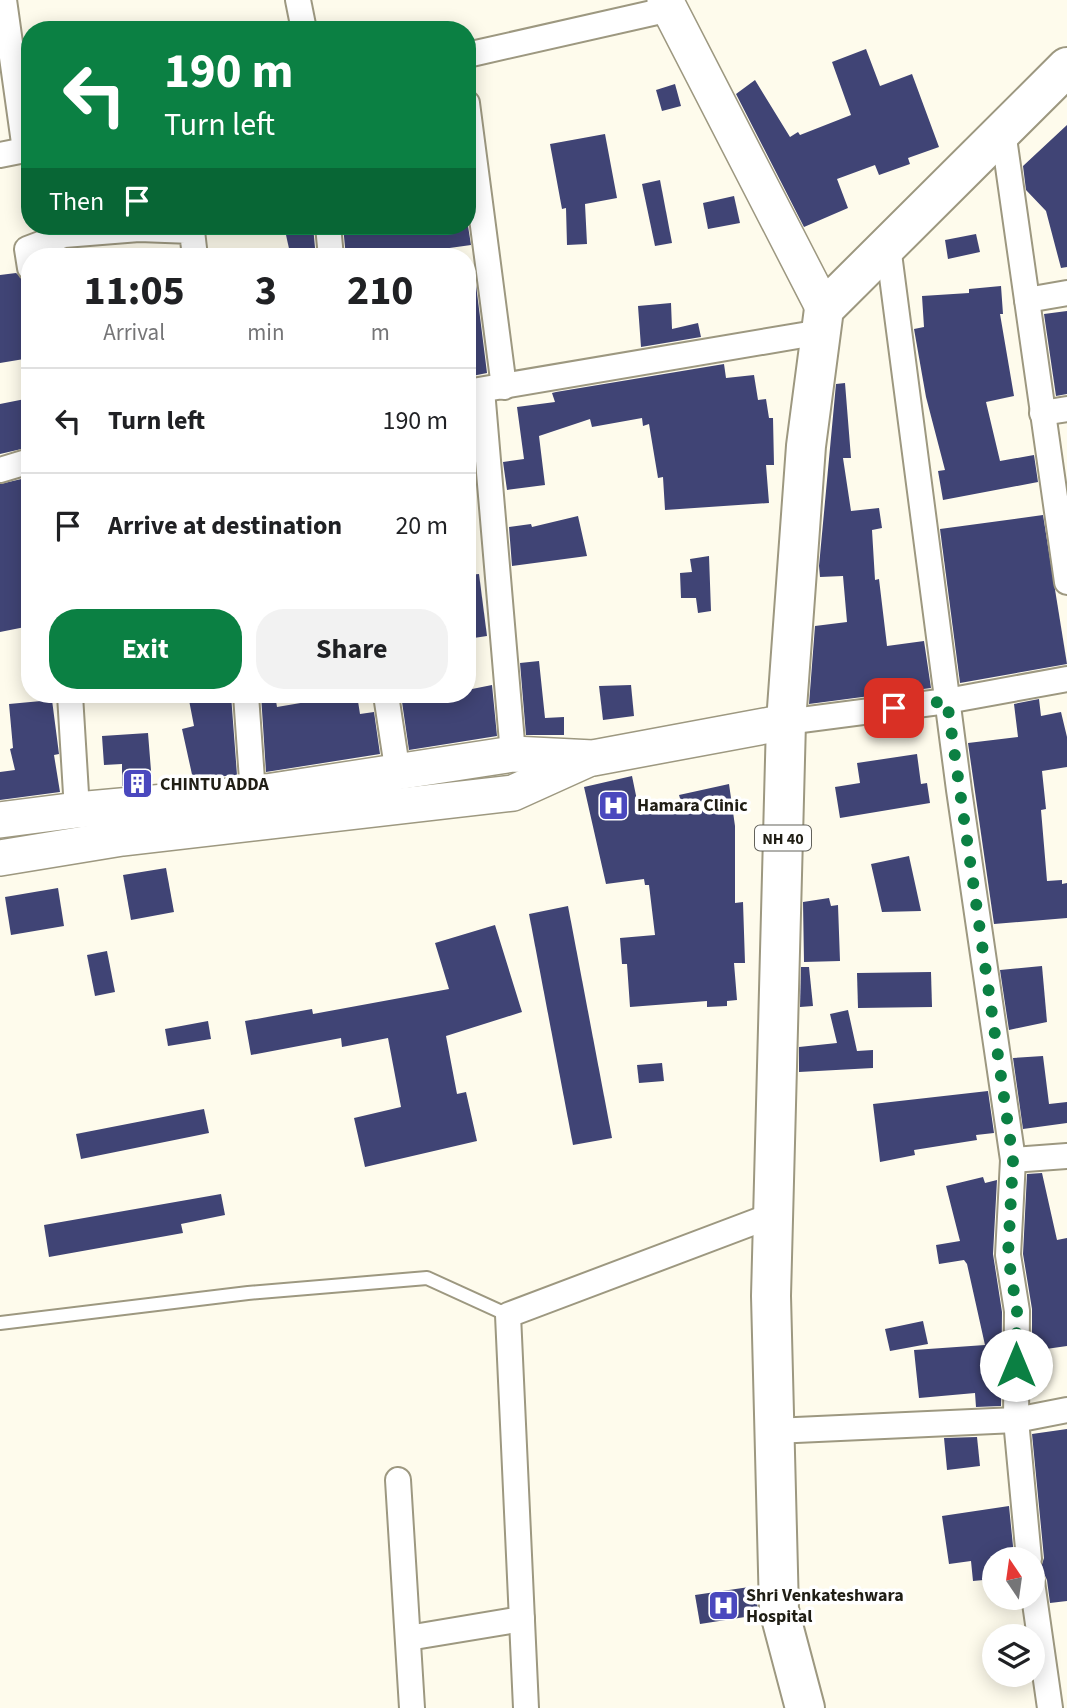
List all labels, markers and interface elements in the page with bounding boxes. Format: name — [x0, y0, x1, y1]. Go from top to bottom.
text: 190 m — [164, 37, 293, 107]
icon: left — [49, 49, 140, 140]
text: Turn left — [164, 102, 275, 148]
icon: arrive — [118, 182, 156, 220]
text: Then — [49, 183, 104, 220]
text: 11:05 — [83, 261, 185, 321]
text: 3 — [255, 261, 277, 321]
text: 210 — [347, 261, 414, 321]
text: Arrival — [103, 316, 165, 349]
text: min — [247, 316, 285, 349]
text: m — [371, 316, 390, 349]
icon: left — [49, 402, 87, 440]
text: Turn left — [108, 402, 205, 439]
text: 190 m — [382, 402, 448, 439]
icon: arrive — [49, 507, 87, 545]
text: Arrive at destination — [108, 507, 342, 544]
text: 20 m — [395, 507, 448, 544]
button: Exit — [49, 609, 242, 689]
button: Share — [256, 609, 448, 689]
pin — [864, 678, 924, 738]
icon: arrive — [875, 689, 913, 727]
building icon: CHINTU ADDA — [120, 767, 154, 801]
place label: CHINTU ADDA — [160, 772, 270, 797]
hospital icon: Hamara Clinic — [597, 788, 631, 822]
place label: Hamara Clinic — [637, 793, 748, 818]
road number: NH 40 — [755, 825, 811, 850]
position arrow — [979, 1328, 1053, 1402]
north arrow — [982, 1547, 1045, 1610]
map controls — [982, 1547, 1045, 1687]
place label: Shri Venkateshwara Hospital — [746, 1583, 904, 1629]
hospital icon: Shri Venkateshwara Hospital — [706, 1588, 740, 1622]
button: layers — [982, 1624, 1045, 1687]

